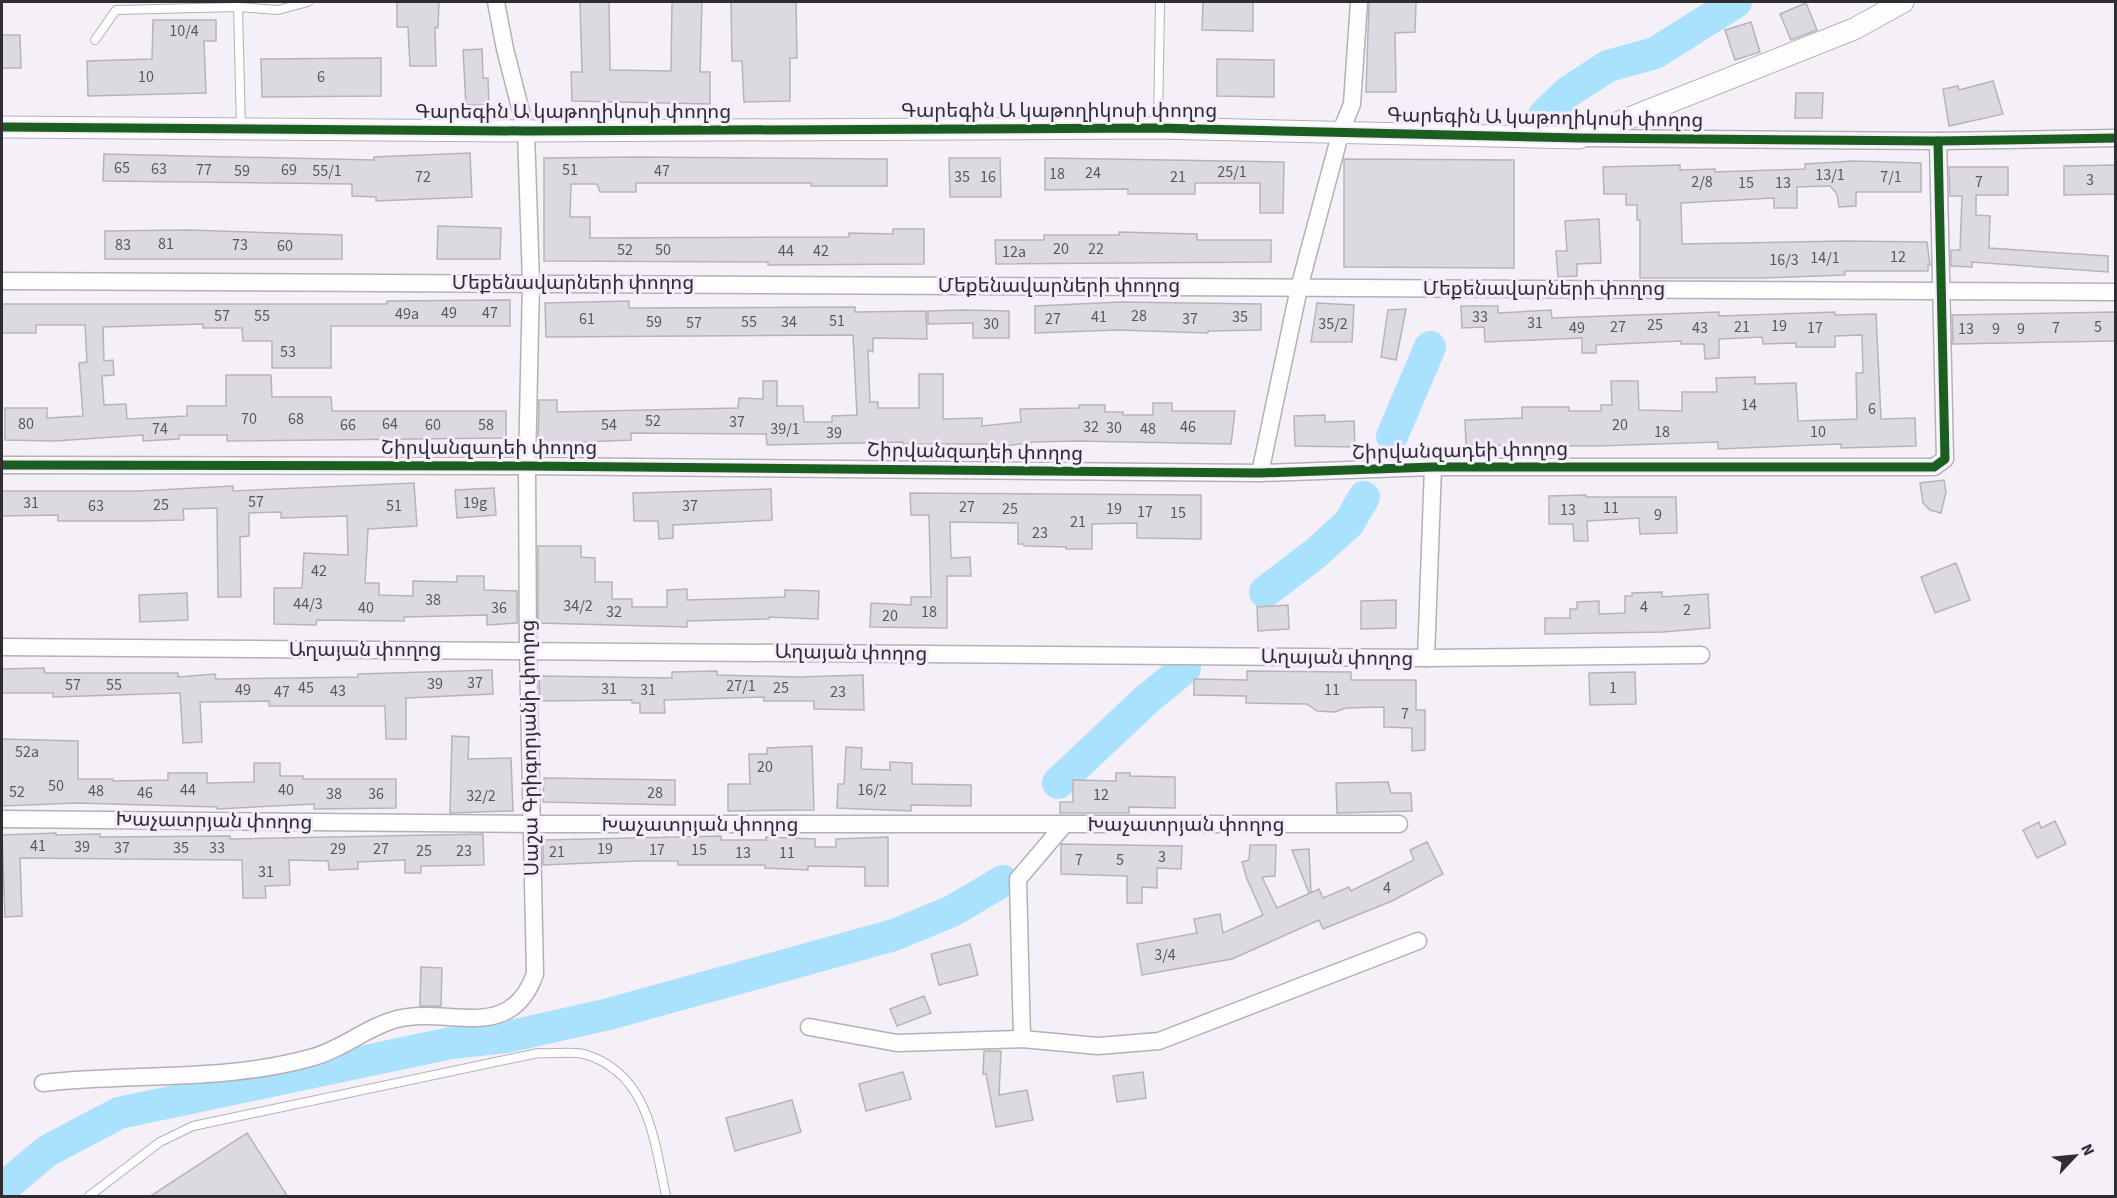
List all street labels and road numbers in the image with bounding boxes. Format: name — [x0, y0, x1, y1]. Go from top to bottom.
street label: Գարեգին Ա կաթողիկոսի փողոց — [901, 97, 1217, 125]
street label: Գարեգին Ա կաթողիկոսի փողոց — [415, 98, 731, 126]
street label: Գարեգին Ա կաթողիկոսի փողոց — [1387, 101, 1703, 135]
street label: Մեքենավարների փողոց — [452, 269, 694, 297]
street label: Մեքենավարների փողոց — [938, 272, 1180, 300]
street label: Մեքենավարների փողոց — [1423, 275, 1665, 303]
street label: Շիրվանզադեի փողոց — [381, 434, 597, 462]
street label: Շիրվանզադեի փողոց — [1352, 435, 1568, 467]
street label: Շիրվանզադեի փողոց — [867, 436, 1083, 468]
street label: Սաշա Գրիգորյանի փողոց — [514, 619, 546, 877]
street label: Աղայան փողոց — [289, 636, 441, 664]
street label: Աղայան փողոց — [774, 638, 928, 668]
street label: Աղայան փողոց — [1260, 643, 1414, 673]
street label: Խաչատրյան փողոց — [115, 805, 313, 837]
street label: Խաչատրյան փողոց — [602, 811, 798, 839]
street label: Խաչատրյան փողոց — [1088, 811, 1284, 839]

